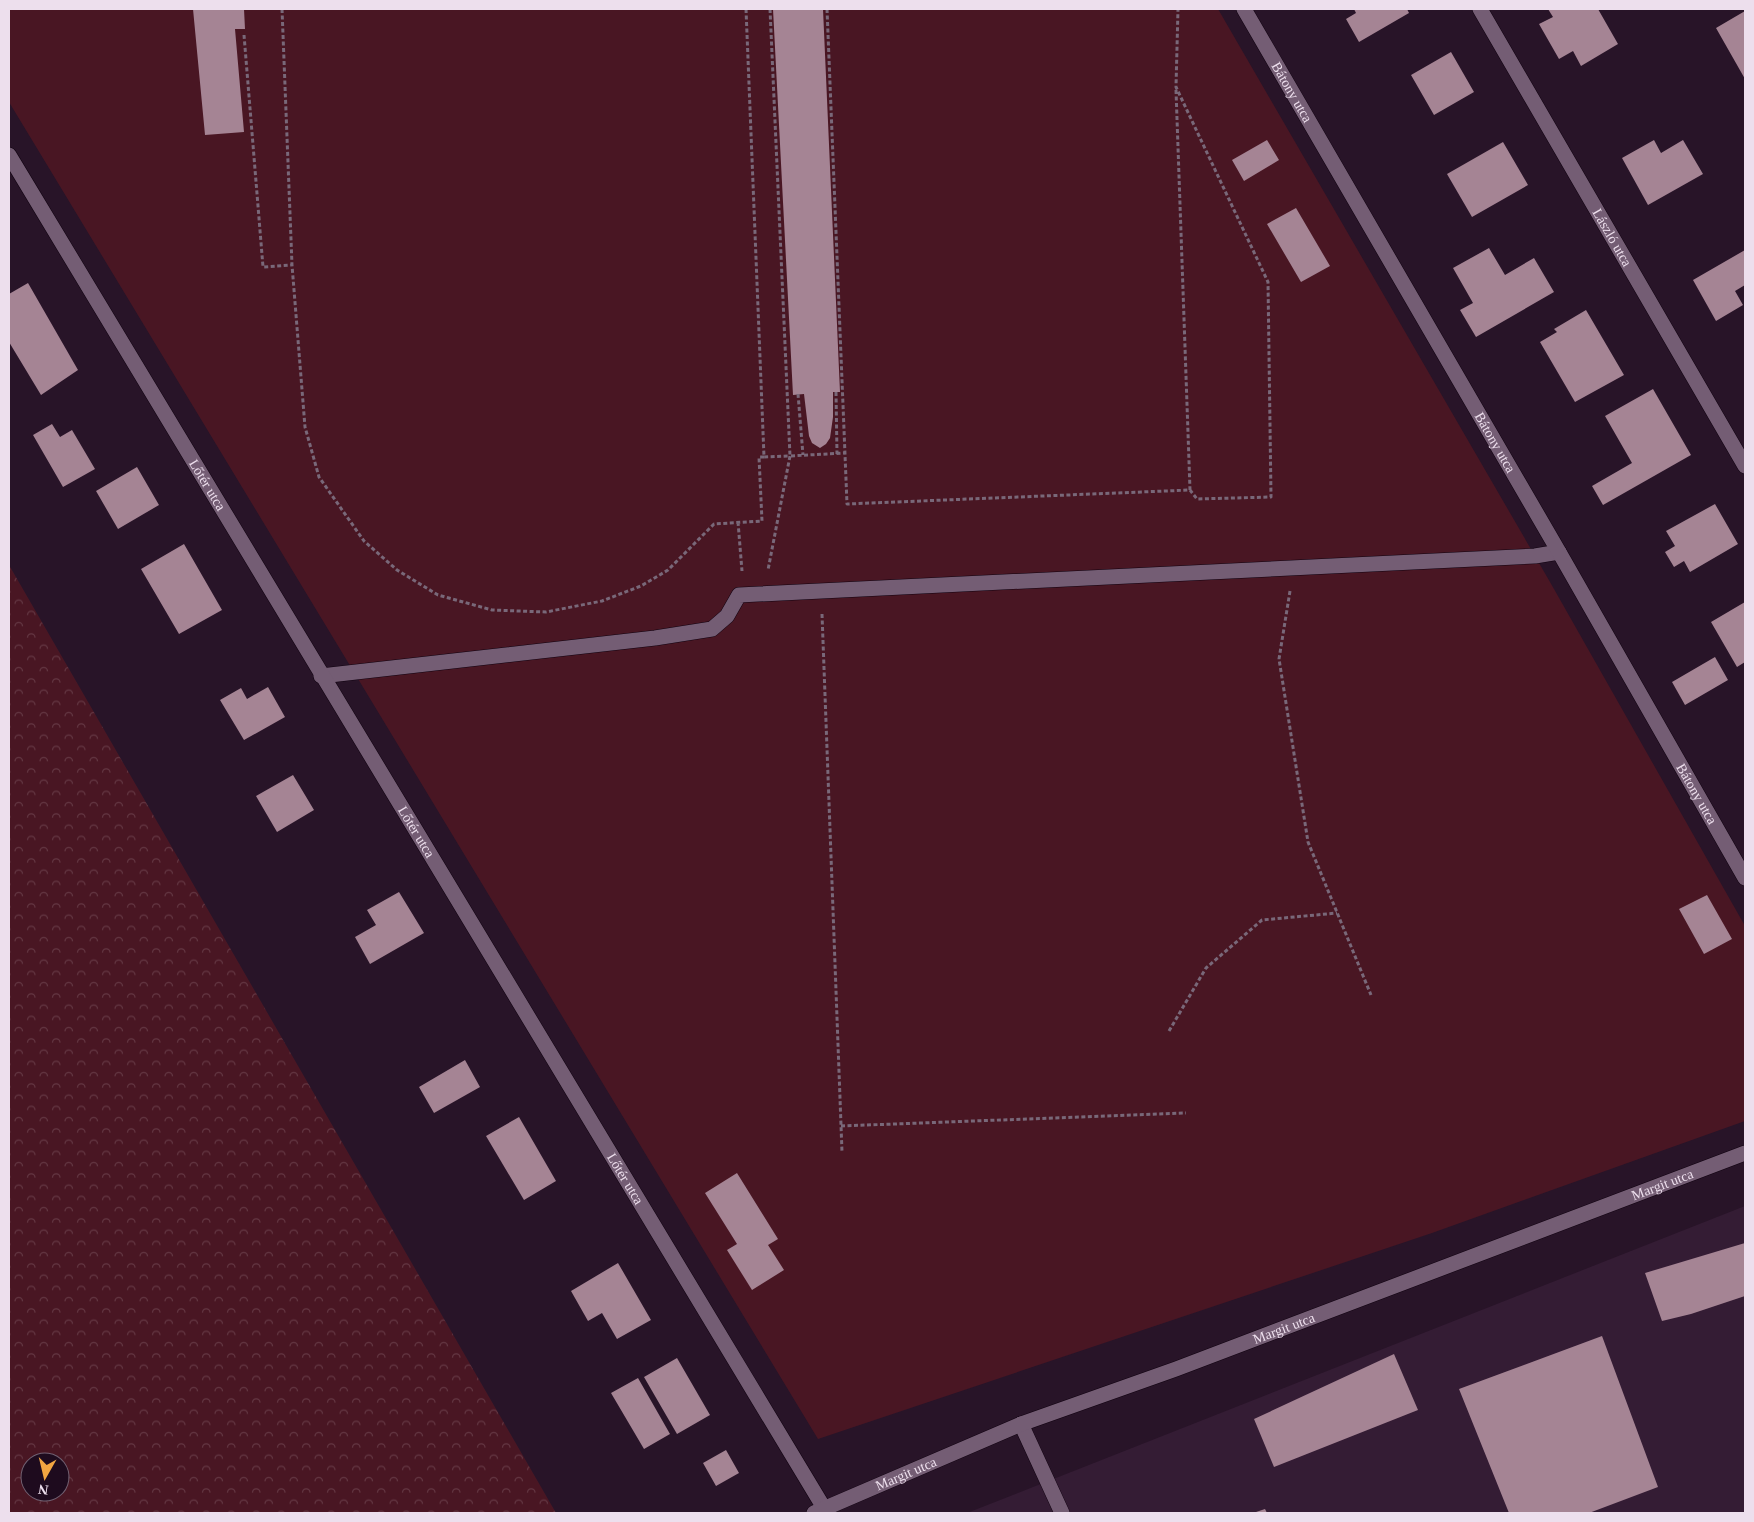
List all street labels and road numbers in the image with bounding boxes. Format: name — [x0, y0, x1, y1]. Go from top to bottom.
street label: Bátony utca — [1269, 59, 1316, 126]
street label: László utca — [1590, 206, 1635, 270]
street label: Bátony utca — [1472, 409, 1519, 476]
street label: Lőtér utca — [186, 456, 229, 514]
street label: Bátony utca — [1674, 761, 1720, 827]
street label: Lőtér utca — [395, 803, 438, 861]
street label: Lőtér utca — [604, 1150, 647, 1208]
street label: Margit utca — [1629, 1166, 1696, 1203]
street label: Margit utca — [1251, 1309, 1317, 1347]
street label: Margit utca — [873, 1454, 939, 1493]

